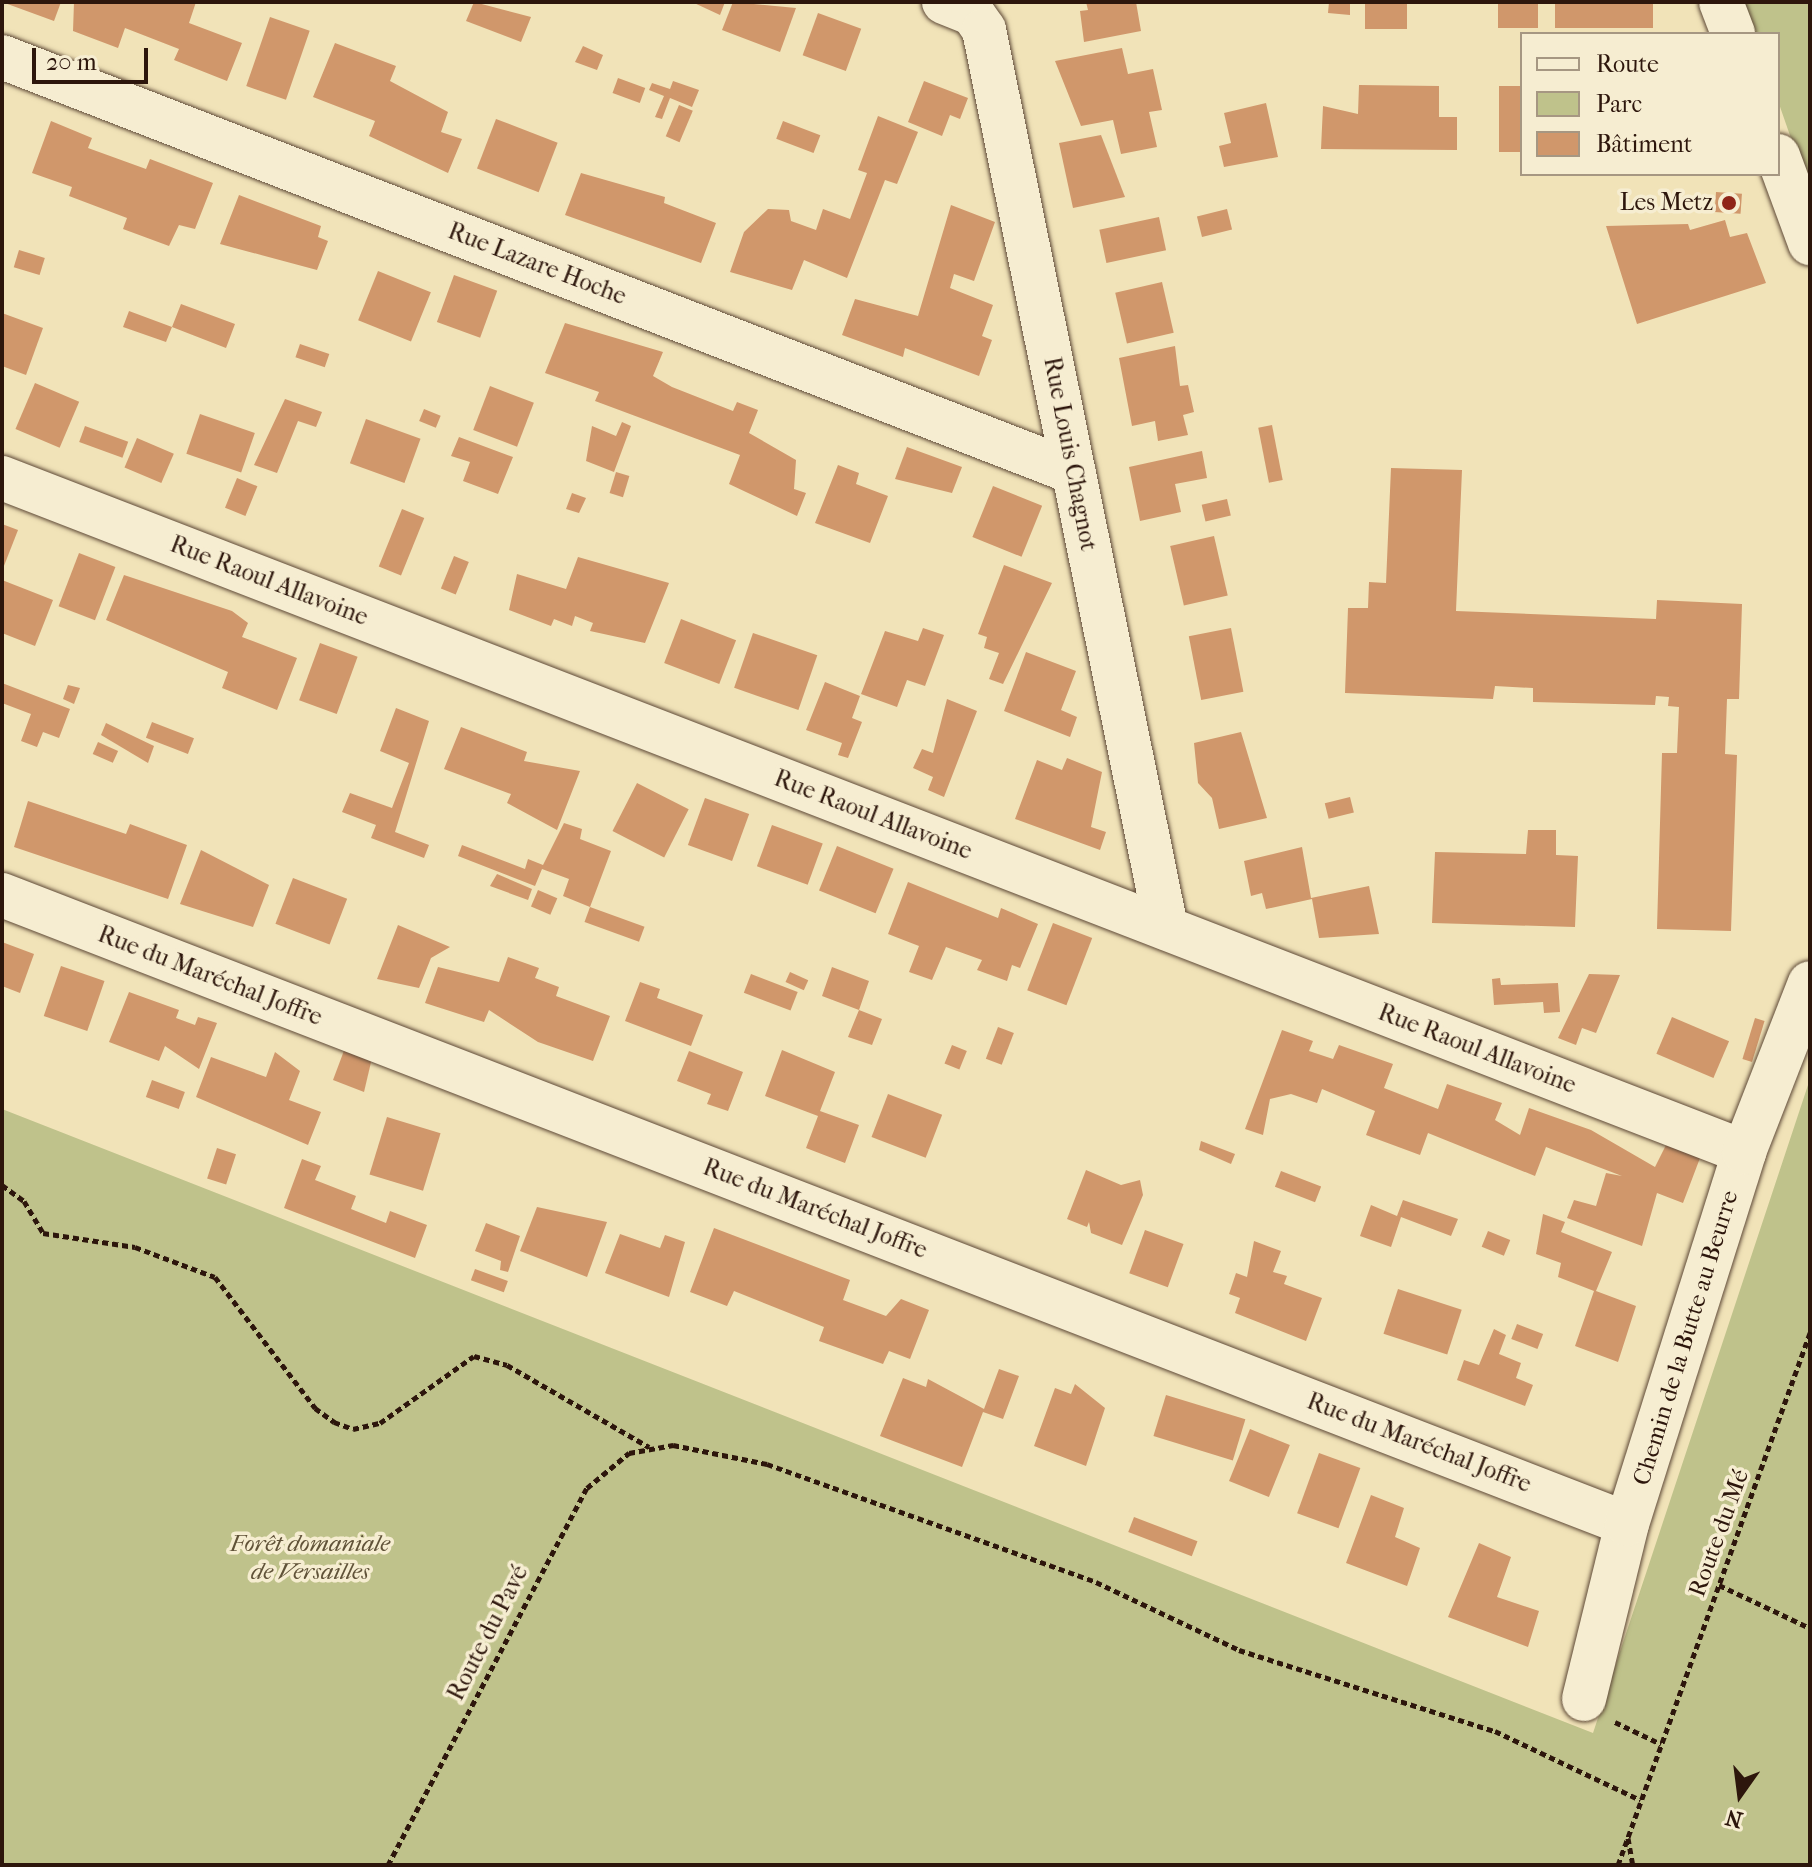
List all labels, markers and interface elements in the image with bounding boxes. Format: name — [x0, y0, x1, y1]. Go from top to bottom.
scale bar — [36, 32, 152, 82]
legend — [1520, 32, 1780, 176]
text: 20 m — [46, 48, 97, 76]
text: Route — [1596, 50, 1659, 78]
text: Parc — [1596, 90, 1642, 118]
text: Bâtiment — [1596, 130, 1692, 158]
place label: Les Metz — [1620, 189, 1713, 217]
marker: Les Metz — [1720, 194, 1738, 212]
street label: Rue Lazare Hoche — [444, 217, 630, 311]
street label: Rue Louis Chagnot — [1037, 355, 1103, 553]
street label: Rue Raoul Allavoine — [166, 530, 372, 632]
street label: Rue Raoul Allavoine — [770, 764, 976, 866]
street label: Rue du Maréchal Joffre — [94, 920, 326, 1032]
street label: Rue Raoul Allavoine — [1374, 998, 1580, 1100]
street label: Rue du Maréchal Joffre — [699, 1153, 931, 1265]
street label: Chemin de la Butte au Beurre — [1627, 1187, 1745, 1489]
street label: Rue du Maréchal Joffre — [1303, 1387, 1535, 1499]
street label: Route du Mé — [1683, 1465, 1755, 1601]
park label: Forêt domaniale de Versailles — [230, 1530, 390, 1586]
street label: Route du Pavé — [442, 1560, 534, 1706]
north arrow — [1700, 1755, 1780, 1835]
text: N — [1723, 1804, 1745, 1833]

